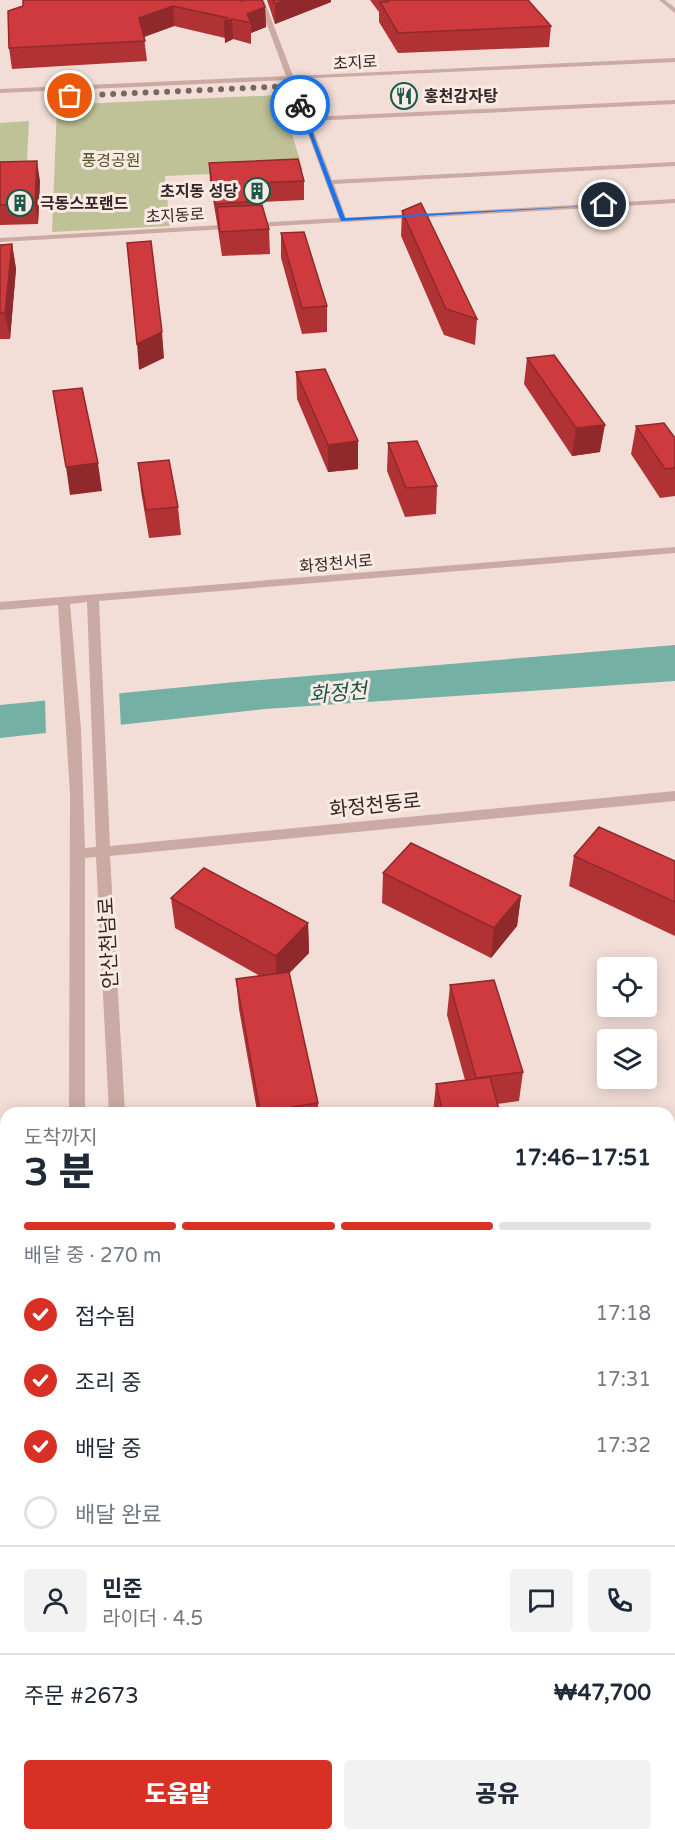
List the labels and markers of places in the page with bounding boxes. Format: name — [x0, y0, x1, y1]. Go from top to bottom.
pin — [44, 70, 95, 121]
restaurant icon: 홍천감자탕 — [389, 81, 419, 111]
place label: 홍천감자탕 — [424, 87, 498, 107]
building icon: 초지동 성당 — [242, 176, 272, 206]
pin — [578, 179, 629, 230]
place label: 초지동 성당 — [160, 182, 238, 202]
building icon: 극동스포랜드 — [5, 188, 35, 218]
place label: 극동스포랜드 — [40, 194, 129, 214]

